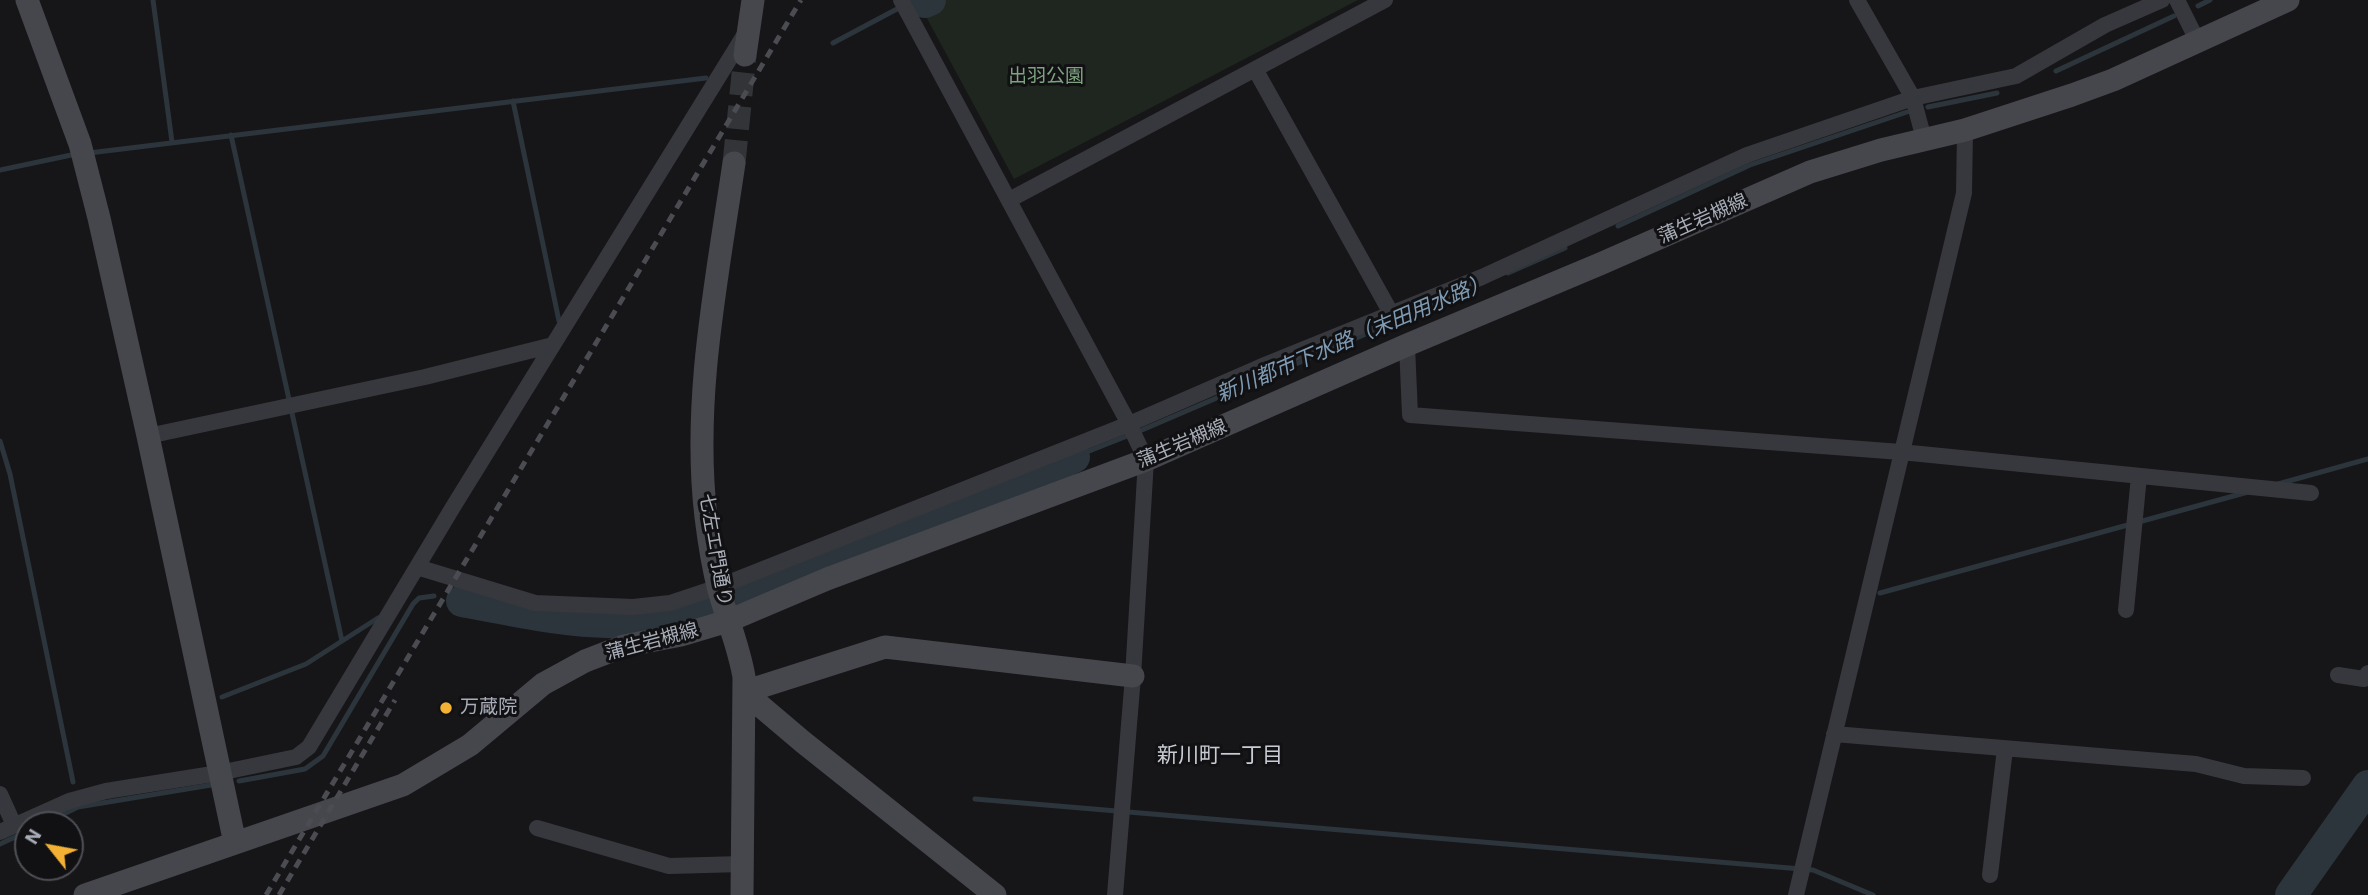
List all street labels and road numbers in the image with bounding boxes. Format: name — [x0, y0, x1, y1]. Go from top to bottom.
street label: 蒲生岩槻線 — [1655, 189, 1751, 249]
street label: 蒲生岩槻線 — [1134, 415, 1230, 473]
street label: 七左エ門通り — [694, 492, 736, 608]
street label: 蒲生岩槻線 — [603, 619, 701, 665]

